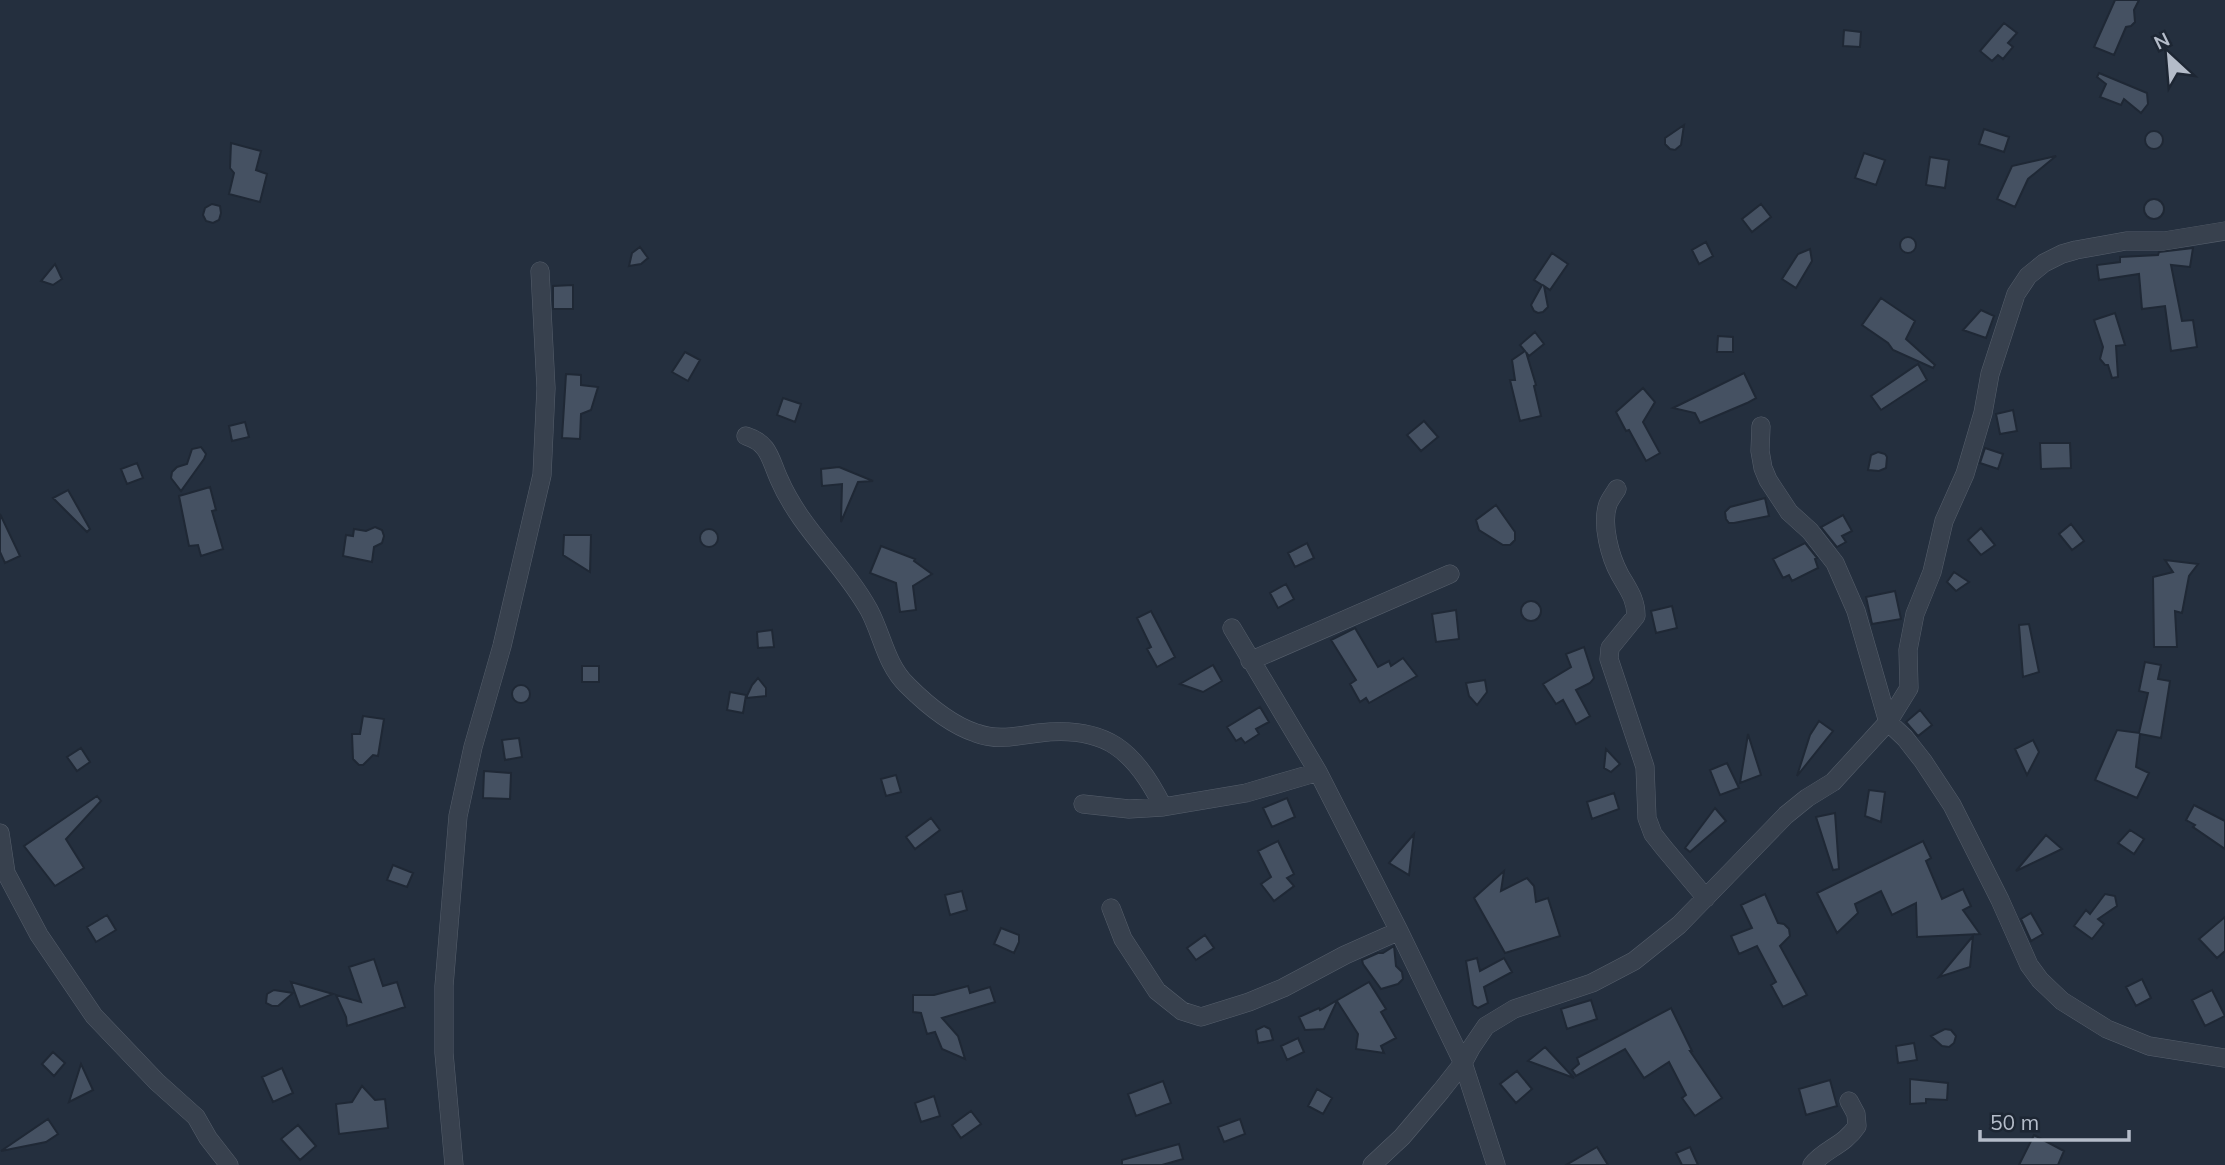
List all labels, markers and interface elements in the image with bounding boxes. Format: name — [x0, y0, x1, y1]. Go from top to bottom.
north arrow — [2134, 21, 2204, 91]
text: N — [2150, 27, 2173, 55]
scale bar — [1980, 1098, 2129, 1142]
text: 50 m — [1990, 1109, 2039, 1135]

